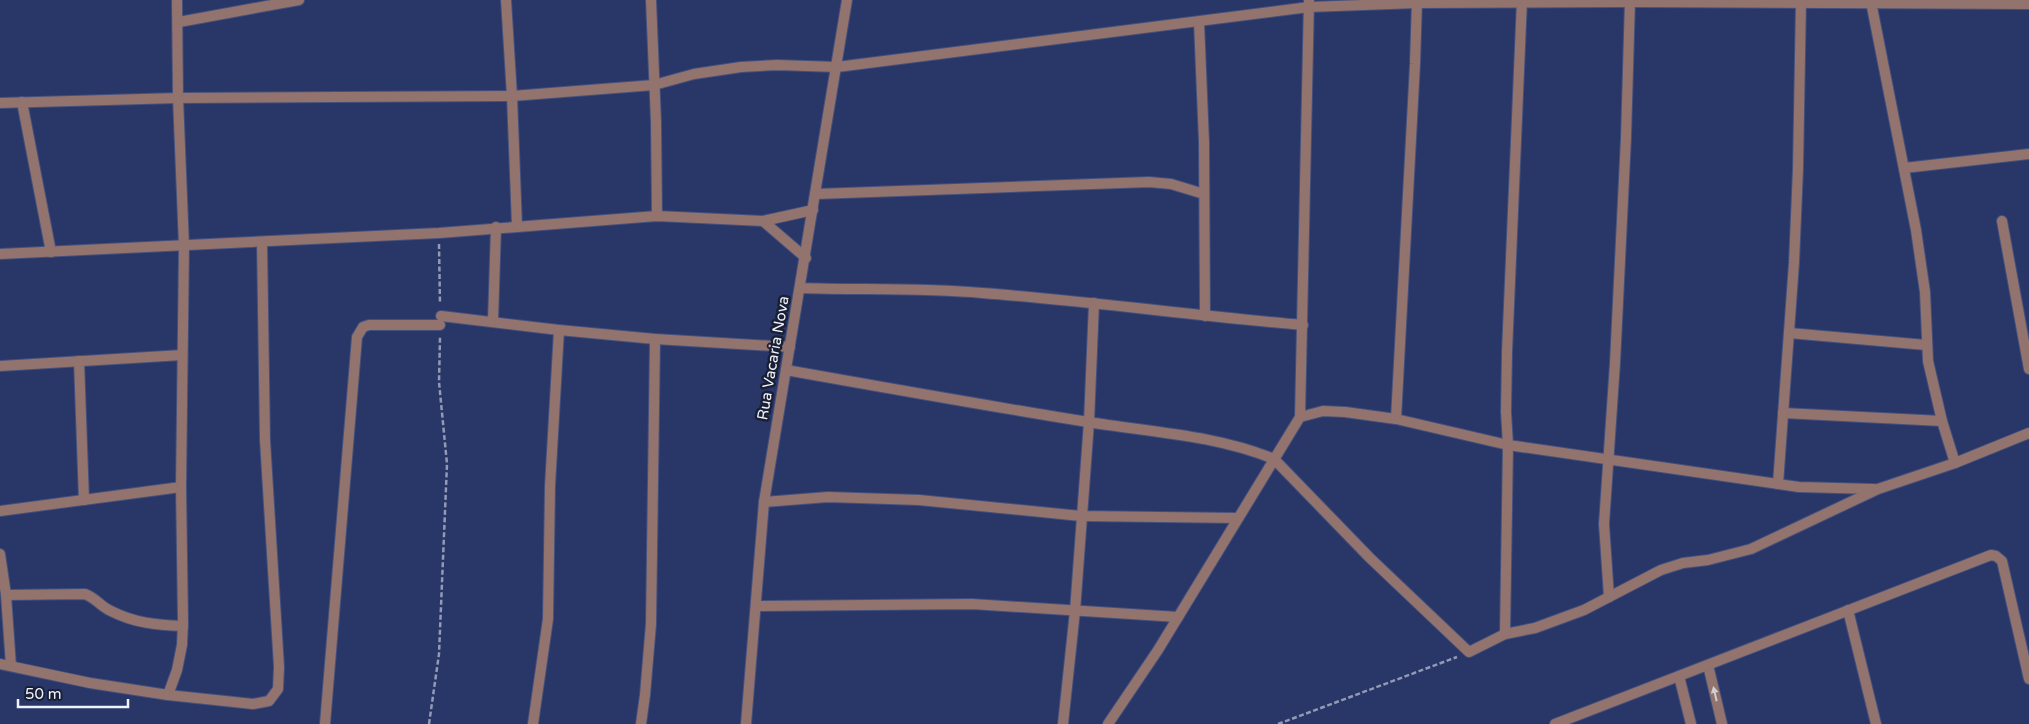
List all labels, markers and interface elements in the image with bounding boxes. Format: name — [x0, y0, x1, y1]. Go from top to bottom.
street label: Rua Vacaria Nova — [753, 295, 793, 421]
scale bar — [18, 676, 128, 708]
text: 50 m — [25, 685, 62, 703]
one-way arrow — [1711, 687, 1719, 702]

